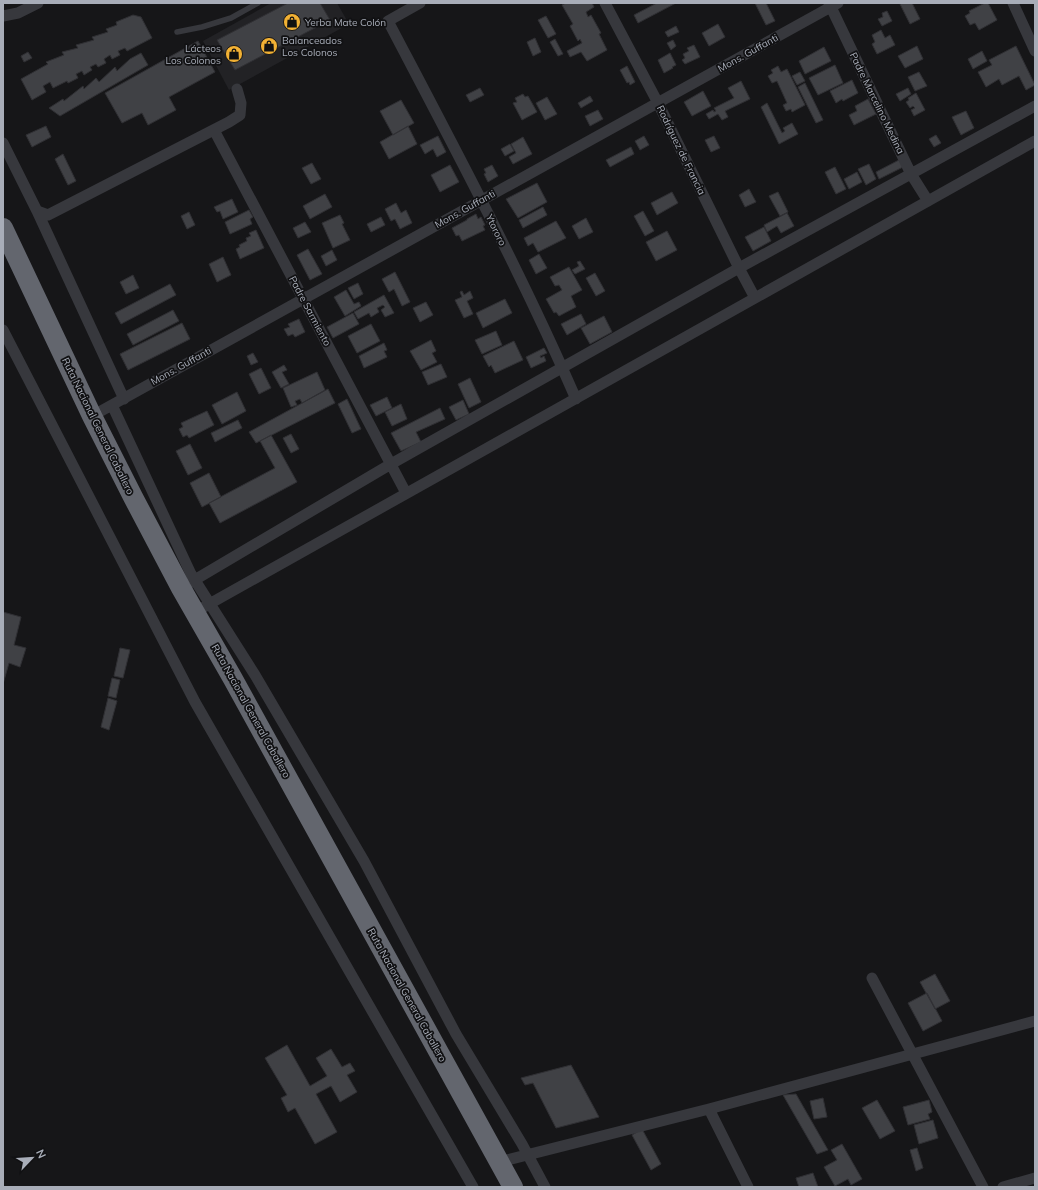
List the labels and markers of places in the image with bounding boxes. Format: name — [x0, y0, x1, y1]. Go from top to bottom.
shop icon: Yerba Mate Colón — [282, 12, 302, 32]
place label: Yerba Mate Colón — [304, 16, 386, 29]
place label: Balanceados Los Colonos — [282, 34, 342, 59]
shop icon: Balanceados Los Colonos — [259, 36, 279, 56]
place label: Lácteos Los Colonos — [166, 42, 221, 67]
shop icon: Lácteos Los Colonos — [224, 44, 244, 64]

